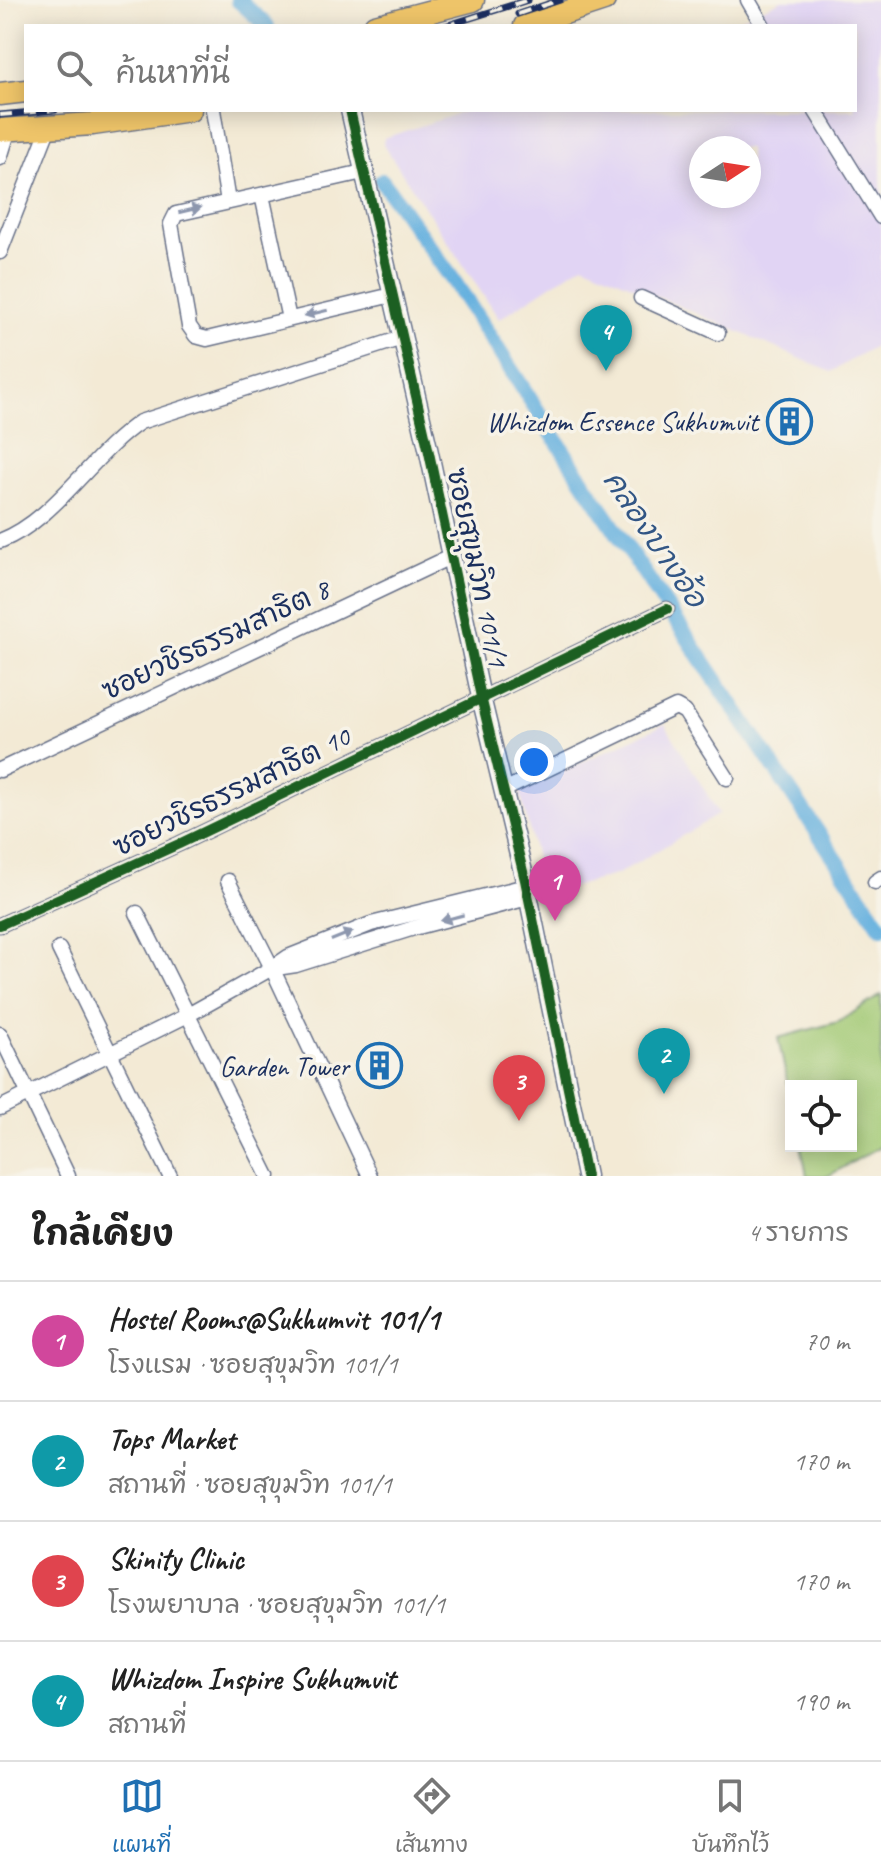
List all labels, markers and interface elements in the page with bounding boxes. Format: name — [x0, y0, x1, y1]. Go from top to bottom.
search box — [24, 24, 857, 112]
icon: search — [52, 46, 96, 90]
text: ค้นหาที่นี่ — [116, 54, 230, 92]
north arrow — [689, 136, 761, 208]
one-way arrow — [178, 203, 203, 216]
pin: 4 — [580, 305, 632, 371]
one-way arrow — [303, 307, 328, 320]
building icon: Whizdom Essence Sukhumvit — [765, 397, 813, 445]
place label: Whizdom Essence Sukhumvit — [487, 404, 761, 439]
water label: คลองบางอ้อ — [595, 463, 716, 616]
street label: ซอยสุขุมวิท 101/1 — [436, 464, 516, 672]
street label: ซอยวชิรธรรมสาธิต 8 — [96, 571, 336, 707]
street label: ซอยวชิรธรรมสาธิต 10 — [107, 718, 357, 864]
your location — [514, 742, 554, 782]
pin: 1 — [529, 855, 581, 921]
one-way arrow — [440, 912, 464, 925]
one-way arrow — [330, 929, 354, 942]
pin: 2 — [638, 1028, 690, 1094]
building icon: Garden Tower — [356, 1042, 404, 1090]
place label: Garden Tower — [219, 1049, 351, 1084]
pin: 3 — [493, 1055, 545, 1121]
map controls — [785, 1080, 857, 1152]
button: locate — [785, 1080, 857, 1152]
text: ใกล้เคียง — [32, 1212, 174, 1255]
text: 4 รายการ — [748, 1216, 849, 1249]
text: Hostel Rooms@Sukhumvit 101/1 — [108, 1300, 440, 1338]
text: 1 — [52, 1325, 64, 1358]
text: 70 m — [805, 1325, 849, 1358]
text: โรงแรม · ซอยสุขุมวิท 101/1 — [108, 1348, 398, 1381]
text: Tops Market — [108, 1420, 235, 1458]
text: 2 — [52, 1445, 64, 1478]
text: 170 m — [793, 1445, 849, 1478]
text: สถานที่ · ซอยสุขุมวิท 101/1 — [108, 1468, 392, 1501]
text: Skinity Clinic — [108, 1540, 244, 1578]
text: 3 — [52, 1565, 64, 1598]
text: 170 m — [793, 1565, 849, 1598]
text: โรงพยาบาล · ซอยสุขุมวิท 101/1 — [108, 1588, 445, 1621]
text: Whizdom Inspire Sukhumvit — [108, 1660, 396, 1698]
text: 4 — [52, 1685, 64, 1718]
text: 190 m — [793, 1685, 849, 1718]
text: สถานที่ — [108, 1708, 187, 1741]
tab: แผนที่ — [112, 1774, 171, 1860]
tab: เส้นทาง — [395, 1774, 468, 1860]
tab: บันทึกไว้ — [692, 1774, 769, 1860]

